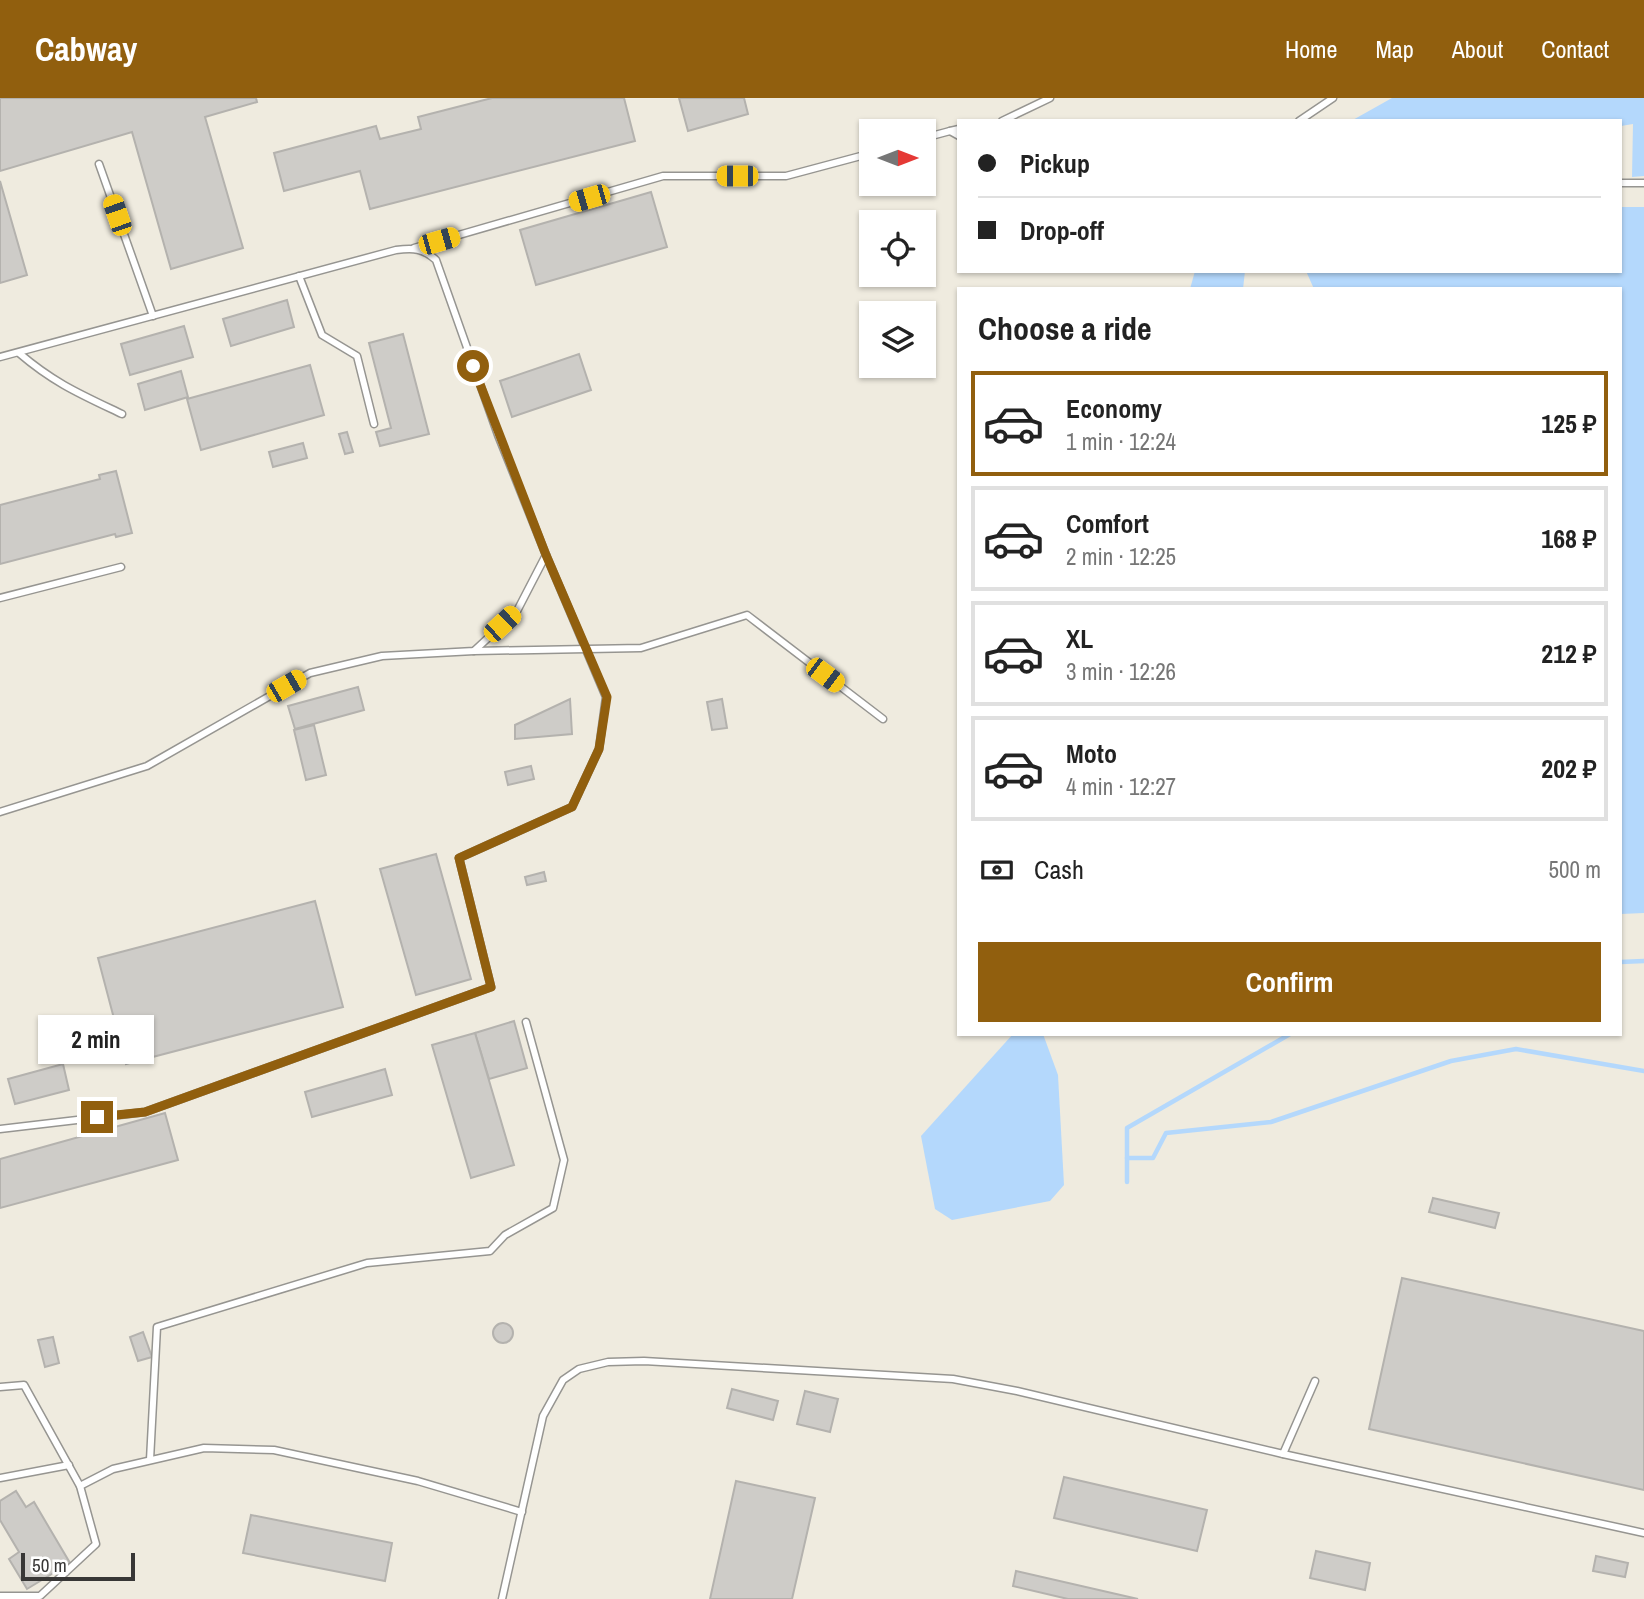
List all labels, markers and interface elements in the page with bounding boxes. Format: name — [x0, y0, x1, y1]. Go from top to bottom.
text: Cabway — [35, 27, 137, 71]
text: Home — [1285, 33, 1337, 65]
text: Map — [1375, 33, 1414, 65]
text: About — [1452, 33, 1503, 65]
text: Contact — [1541, 33, 1609, 65]
north arrow — [859, 119, 936, 196]
map controls — [859, 119, 936, 378]
text: Pickup — [1020, 146, 1090, 181]
car — [717, 166, 759, 187]
car — [566, 182, 613, 214]
car — [101, 192, 134, 238]
button: locate — [859, 210, 936, 287]
text: Drop-off — [1020, 213, 1104, 248]
car — [416, 225, 463, 257]
button: layers — [859, 301, 936, 378]
text: Choose a ride — [978, 307, 1152, 350]
route start — [457, 350, 489, 382]
text: Economy — [1066, 391, 1162, 426]
icon: car — [982, 392, 1045, 455]
text: 125 ₽ — [1541, 406, 1597, 441]
text: 1 min · 12:24 — [1066, 426, 1176, 457]
text: Comfort — [1066, 506, 1149, 541]
icon: car — [982, 507, 1045, 570]
text: 168 ₽ — [1541, 521, 1597, 556]
text: 2 min · 12:25 — [1066, 541, 1176, 572]
car — [480, 602, 525, 646]
text: XL — [1066, 621, 1093, 656]
icon: car — [982, 622, 1045, 685]
text: 212 ₽ — [1541, 636, 1597, 671]
car — [802, 654, 849, 696]
text: 3 min · 12:26 — [1066, 656, 1176, 687]
car — [263, 666, 310, 706]
text: Moto — [1066, 736, 1117, 771]
icon: car — [982, 737, 1045, 800]
text: 202 ₽ — [1541, 751, 1597, 786]
text: 4 min · 12:27 — [1066, 771, 1176, 802]
icon: cash — [978, 851, 1016, 889]
text: Cash — [1034, 852, 1084, 887]
text: 500 m — [1549, 854, 1601, 885]
button: Confirm — [978, 942, 1601, 1022]
callout: 2 min — [39, 1016, 155, 1065]
text: 2 min — [71, 1024, 121, 1055]
route end — [81, 1101, 113, 1133]
scale bar — [21, 1550, 135, 1582]
text: 50 m — [32, 1552, 67, 1578]

